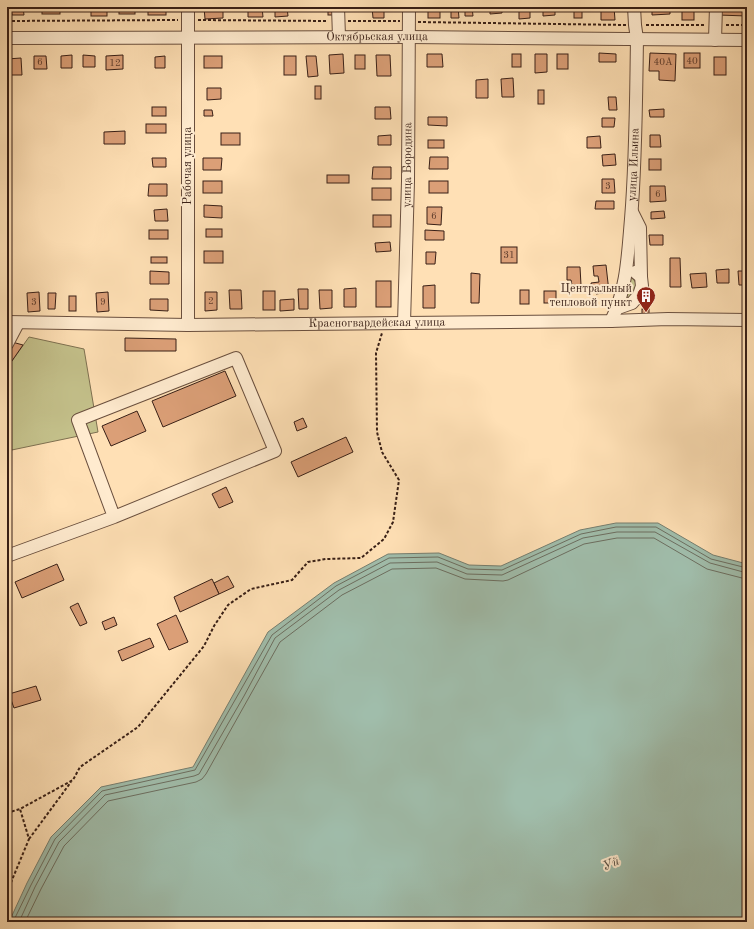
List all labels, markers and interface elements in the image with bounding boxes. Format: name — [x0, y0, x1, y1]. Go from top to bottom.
street label: Октябрьская улица — [326, 31, 428, 43]
house number: 40 — [686, 56, 698, 66]
house number: 6 — [37, 57, 43, 67]
house number: 40А — [653, 57, 673, 67]
house number: 12 — [109, 58, 121, 68]
street label: улица Бородина — [401, 122, 414, 208]
street label: Рабочая улица — [182, 127, 194, 205]
street label: улица Ильина — [626, 128, 642, 202]
house number: 3 — [605, 181, 611, 191]
house number: 6 — [655, 189, 661, 199]
house number: 6 — [431, 211, 437, 221]
house number: 31 — [503, 250, 515, 260]
place label: Центральный тепловой пункт — [550, 283, 632, 309]
building icon: Центральный тепловой пункт — [635, 285, 657, 313]
house number: 2 — [208, 296, 214, 306]
house number: 3 — [31, 297, 37, 307]
house number: 9 — [100, 297, 106, 307]
street label: Красногвардейская улица — [308, 317, 446, 330]
water label: Уй — [600, 854, 622, 873]

